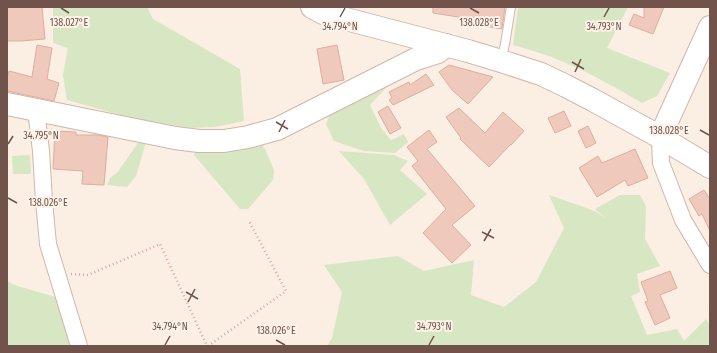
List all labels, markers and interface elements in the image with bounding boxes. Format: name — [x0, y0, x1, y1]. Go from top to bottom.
text: 138.027°E — [50, 17, 88, 29]
text: 138.028°E — [459, 17, 499, 29]
text: 34.794°N — [322, 21, 358, 33]
text: 34.793°N — [586, 21, 622, 33]
text: 138.028°E — [649, 125, 689, 137]
text: 34.795°N — [23, 130, 59, 142]
text: 138.026°E — [28, 197, 68, 209]
text: 34.794°N — [152, 321, 188, 333]
text: 34.793°N — [416, 321, 452, 333]
text: 138.026°E — [256, 325, 296, 337]

